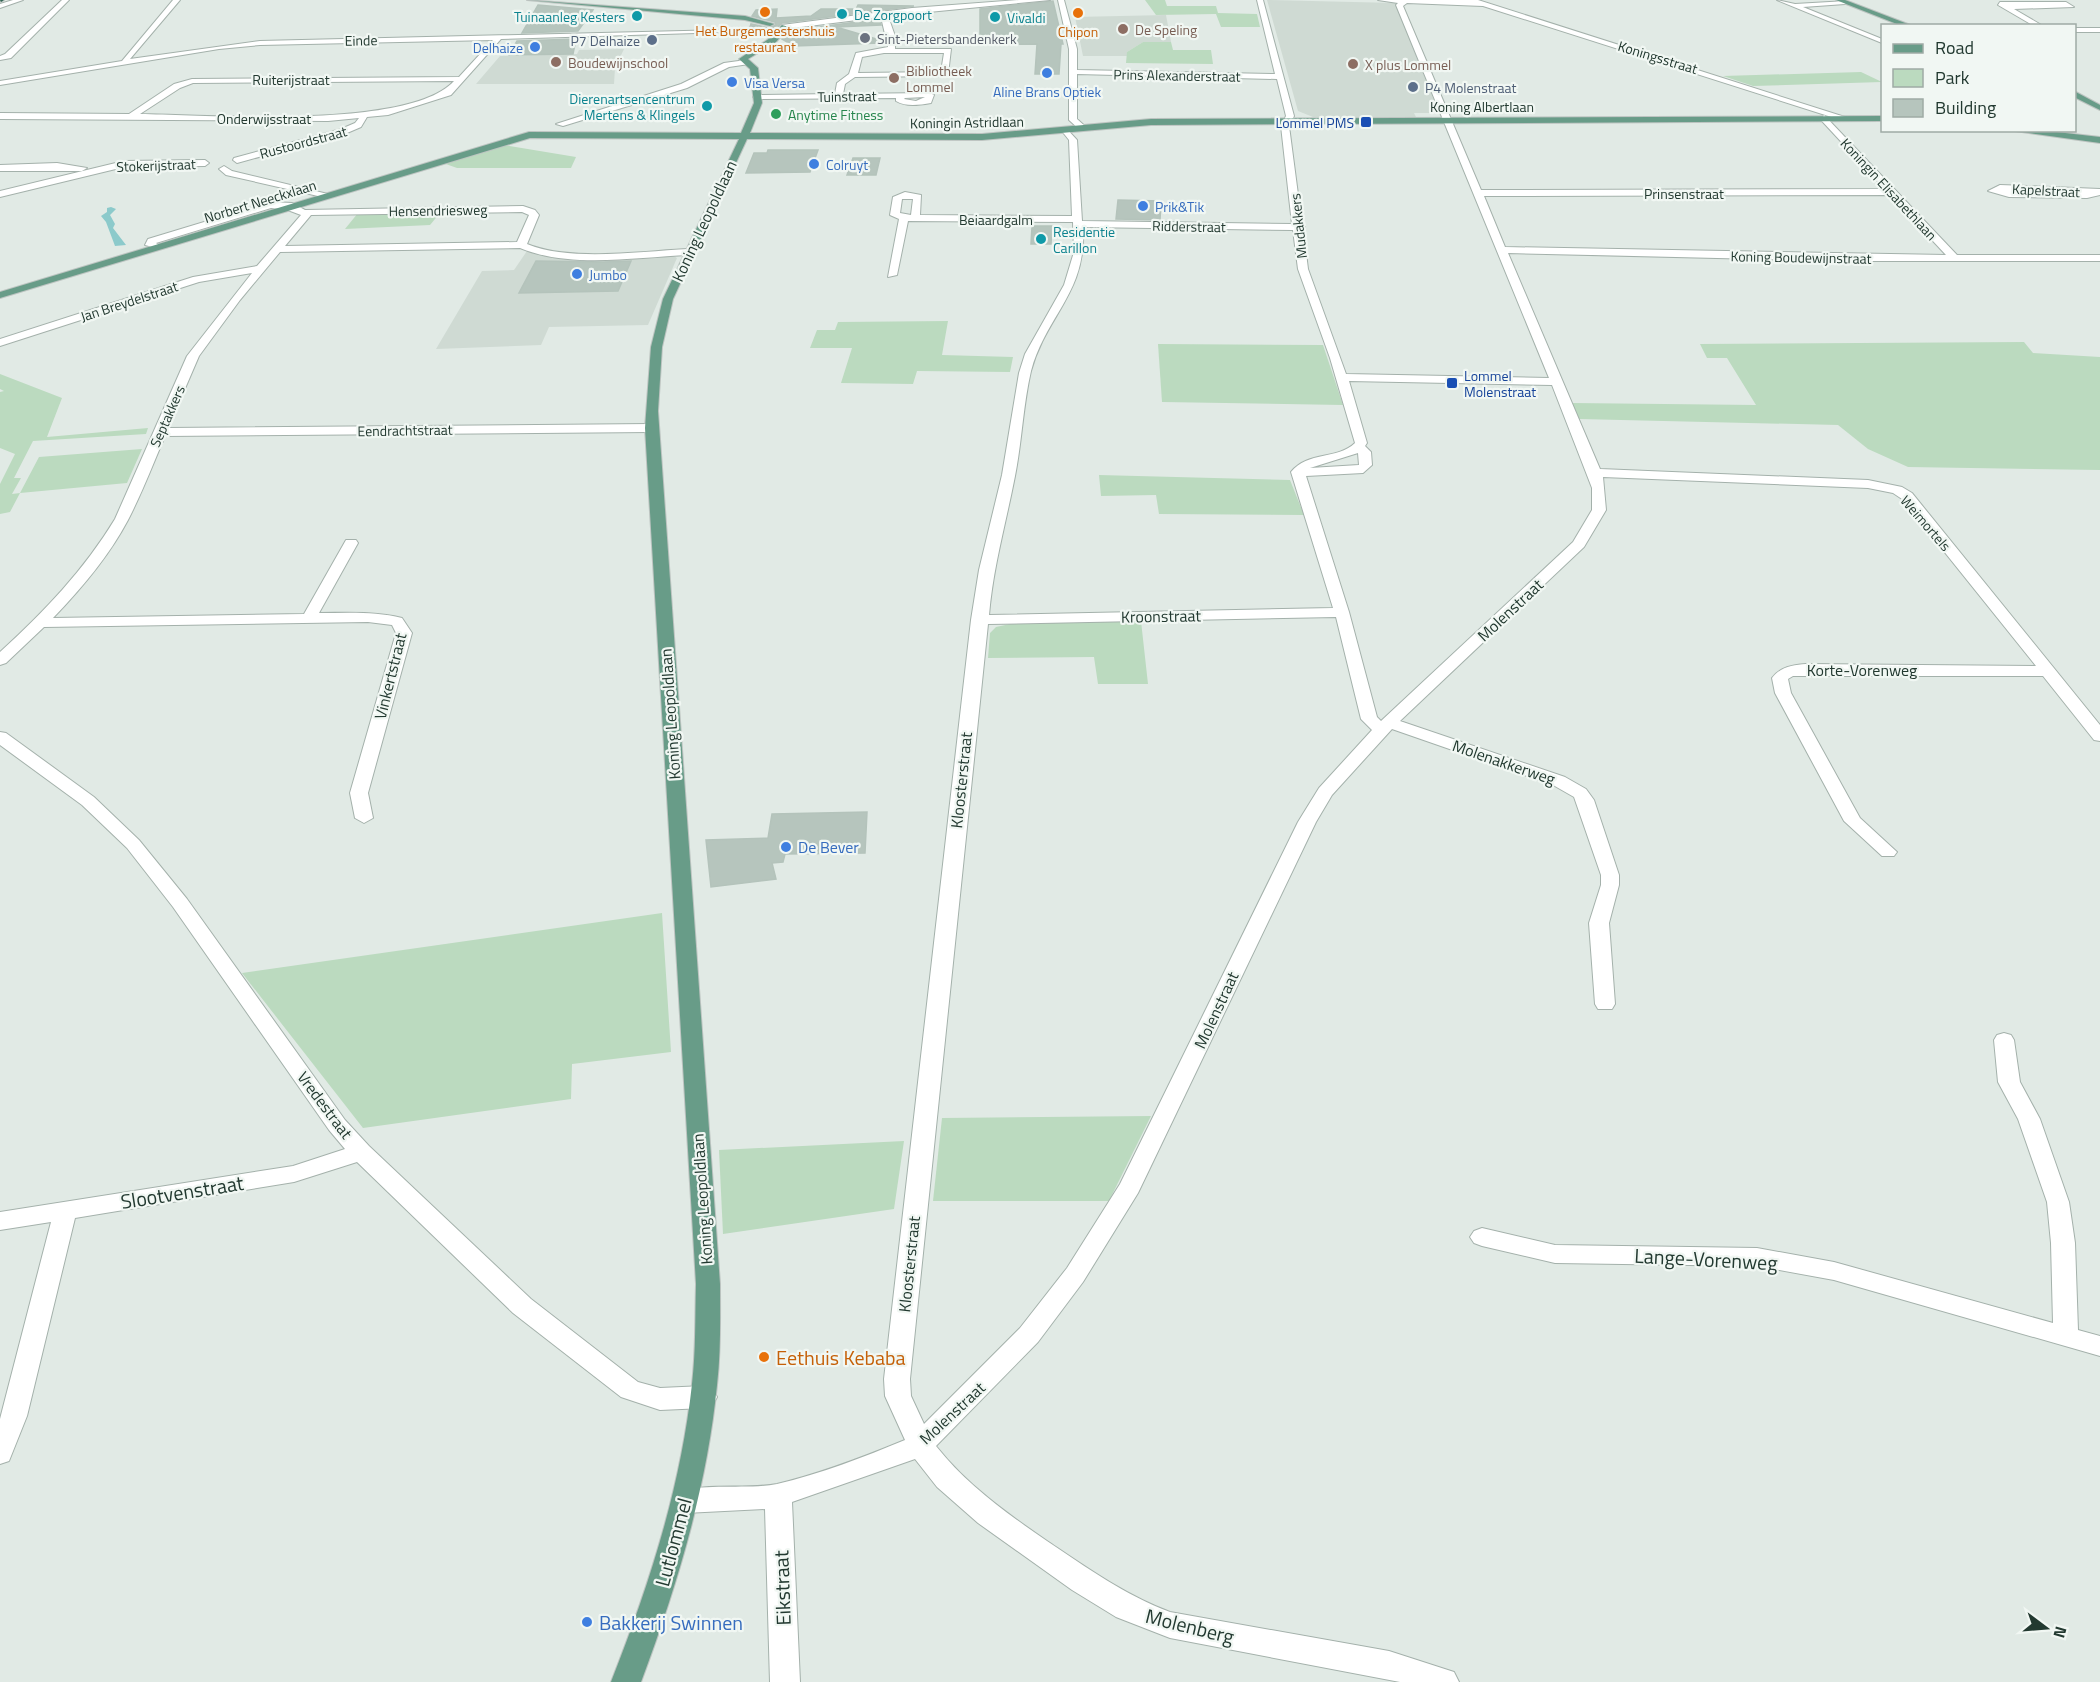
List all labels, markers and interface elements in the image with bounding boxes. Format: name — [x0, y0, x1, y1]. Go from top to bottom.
place label: De Zorgpoort — [854, 4, 932, 25]
marker: Het Burgemeestershuis restaurant — [758, 5, 772, 19]
place label: Tuinaanleg Kesters — [514, 6, 625, 27]
marker: Chipon — [1071, 6, 1085, 20]
marker: De Zorgpoort — [835, 7, 849, 21]
place label: Vivaldi — [1007, 7, 1046, 28]
marker: Tuinaanleg Kesters — [630, 9, 644, 23]
marker: Vivaldi — [988, 10, 1002, 24]
place label: De Speling — [1135, 19, 1197, 40]
place label: Het Burgemeestershuis restaurant — [695, 20, 835, 57]
place label: Chipon — [1058, 21, 1098, 42]
marker: De Speling — [1116, 22, 1130, 36]
legend — [1881, 24, 2076, 132]
place label: Sint-Pietersbandenkerk — [877, 28, 1017, 49]
street label: Einde — [344, 29, 378, 51]
place label: P7 Delhaize — [570, 30, 640, 51]
marker: Sint-Pietersbandenkerk — [858, 31, 872, 45]
marker: P7 Delhaize — [645, 33, 659, 47]
text: Road — [1935, 34, 1974, 61]
street label: Koningsstraat — [1616, 35, 1700, 79]
place label: Delhaize — [473, 37, 523, 58]
marker: Delhaize — [528, 40, 542, 54]
place label: Boudewijnschool — [568, 52, 668, 73]
place label: X plus Lommel — [1365, 54, 1451, 75]
marker: Boudewijnschool — [549, 55, 563, 69]
marker: X plus Lommel — [1346, 57, 1360, 71]
place label: Bibliotheek Lommel — [906, 60, 972, 97]
street label: Prins Alexanderstraat — [1113, 63, 1241, 87]
text: Park — [1935, 64, 1970, 91]
marker: Aline Brans Optiek — [1040, 66, 1054, 80]
street label: Ruiterijstraat — [252, 69, 330, 90]
marker: Bibliotheek Lommel — [887, 71, 901, 85]
place label: Visa Versa — [744, 72, 805, 93]
marker: Visa Versa — [725, 75, 739, 89]
place label: P4 Molenstraat — [1425, 77, 1516, 98]
marker: P4 Molenstraat — [1406, 80, 1420, 94]
place label: Aline Brans Optiek — [993, 81, 1101, 102]
street label: Tuinstraat — [817, 85, 877, 107]
place label: Dierenartsencentrum Mertens & Klingels — [569, 88, 695, 125]
text: Building — [1935, 94, 1996, 121]
street label: Koning Albertlaan — [1430, 96, 1534, 117]
marker: Dierenartsencentrum Mertens & Klingels — [700, 99, 714, 113]
place label: Anytime Fitness — [788, 104, 883, 125]
marker: Anytime Fitness — [769, 107, 783, 121]
street label: Onderwijsstraat — [217, 108, 311, 129]
street label: Koningin Astridlaan — [910, 111, 1024, 133]
place label: Lommel PMS — [1276, 112, 1354, 133]
marker: Lommel PMS — [1359, 115, 1373, 129]
street label: Rustoordstraat — [257, 120, 349, 164]
street label: Koningin Elisabethlaan — [1836, 133, 1942, 245]
street label: Stokerijstraat — [116, 153, 196, 177]
place label: Colruyt — [826, 154, 868, 175]
street label: Koning Leopoldlaan — [665, 156, 743, 286]
marker: Colruyt — [807, 157, 821, 171]
street label: Norbert Neeckxlaan — [201, 174, 319, 228]
street label: Kapelstraat — [2012, 178, 2081, 202]
street label: Prinsenstraat — [1644, 183, 1724, 204]
street label: Mudakkers — [1284, 192, 1312, 260]
place label: Prik&Tik — [1155, 196, 1204, 217]
street label: Hensendriesweg — [388, 199, 488, 221]
marker: Prik&Tik — [1136, 199, 1150, 213]
street label: Beiaardgalm — [959, 209, 1033, 230]
street label: Ridderstraat — [1152, 215, 1226, 237]
place label: Residentie Carillon — [1053, 221, 1115, 258]
marker: Residentie Carillon — [1034, 232, 1048, 246]
street label: Koning Boudewijnstraat — [1730, 245, 1872, 269]
place label: Jumbo — [589, 264, 627, 285]
marker: Jumbo — [570, 267, 584, 281]
street label: Jan Breydelstraat — [77, 275, 181, 327]
place label: Lommel Molenstraat — [1464, 365, 1536, 402]
marker: Lommel Molenstraat — [1445, 376, 1459, 390]
street label: Septakkers — [144, 382, 190, 450]
street label: Eendrachtstraat — [357, 419, 453, 441]
street label: Weimortels — [1896, 490, 1956, 556]
street label: Molenstraat — [1472, 573, 1549, 647]
street label: Kroonstraat — [1121, 603, 1202, 629]
street label: Vinkertstraat — [368, 630, 412, 722]
street label: Koning Leopoldlaan — [653, 648, 687, 780]
street label: Korte-Vorenweg — [1807, 658, 1917, 682]
street label: Kloosterstraat — [944, 730, 978, 829]
street label: Molenakkerweg — [1449, 733, 1559, 791]
place label: De Bever — [798, 835, 859, 859]
marker: De Bever — [779, 840, 793, 854]
street label: Molenstraat — [1188, 967, 1244, 1052]
street label: Vredestraat — [292, 1066, 359, 1144]
street label: Koning Leopoldlaan — [685, 1133, 719, 1265]
street label: Slootvenstraat — [118, 1167, 246, 1217]
street label: Kloosterstraat — [892, 1214, 926, 1313]
street label: Lange-Vorenweg — [1634, 1240, 1778, 1278]
place label: Eethuis Kebaba — [776, 1342, 906, 1373]
marker: Eethuis Kebaba — [757, 1350, 771, 1364]
street label: Molenstraat — [914, 1376, 991, 1450]
street label: Lutlommel — [646, 1494, 700, 1590]
street label: Eikstraat — [765, 1550, 799, 1626]
north arrow — [2016, 1598, 2076, 1658]
street label: Molenberg — [1142, 1600, 1238, 1652]
place label: Bakkerij Swinnen — [599, 1607, 743, 1638]
marker: Bakkerij Swinnen — [580, 1615, 594, 1629]
text: N — [2047, 1623, 2073, 1641]

